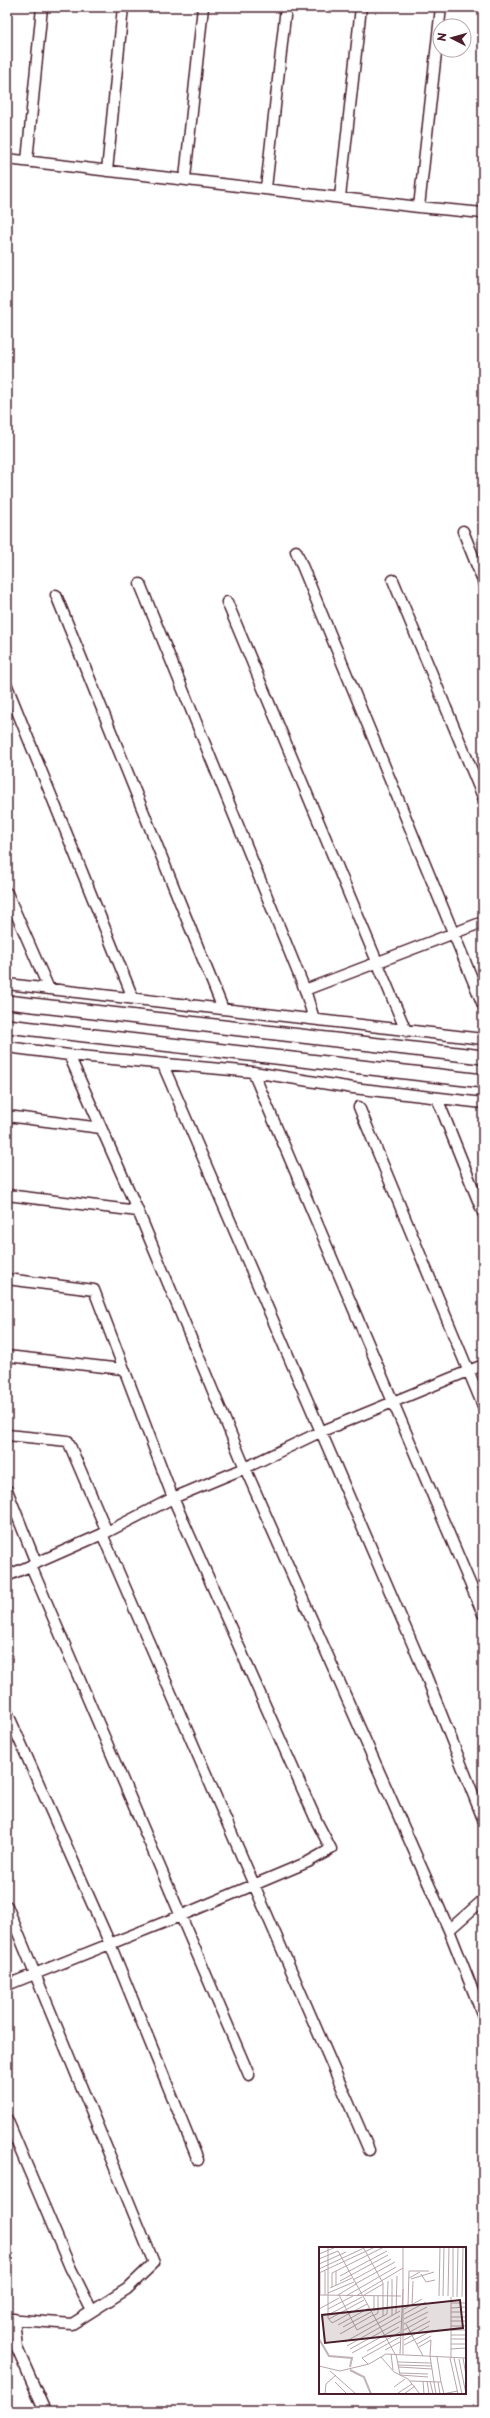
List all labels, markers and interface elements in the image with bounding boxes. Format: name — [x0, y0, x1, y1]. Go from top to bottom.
north arrow — [432, 18, 472, 58]
text: N — [433, 31, 450, 42]
inset map — [319, 2247, 466, 2394]

